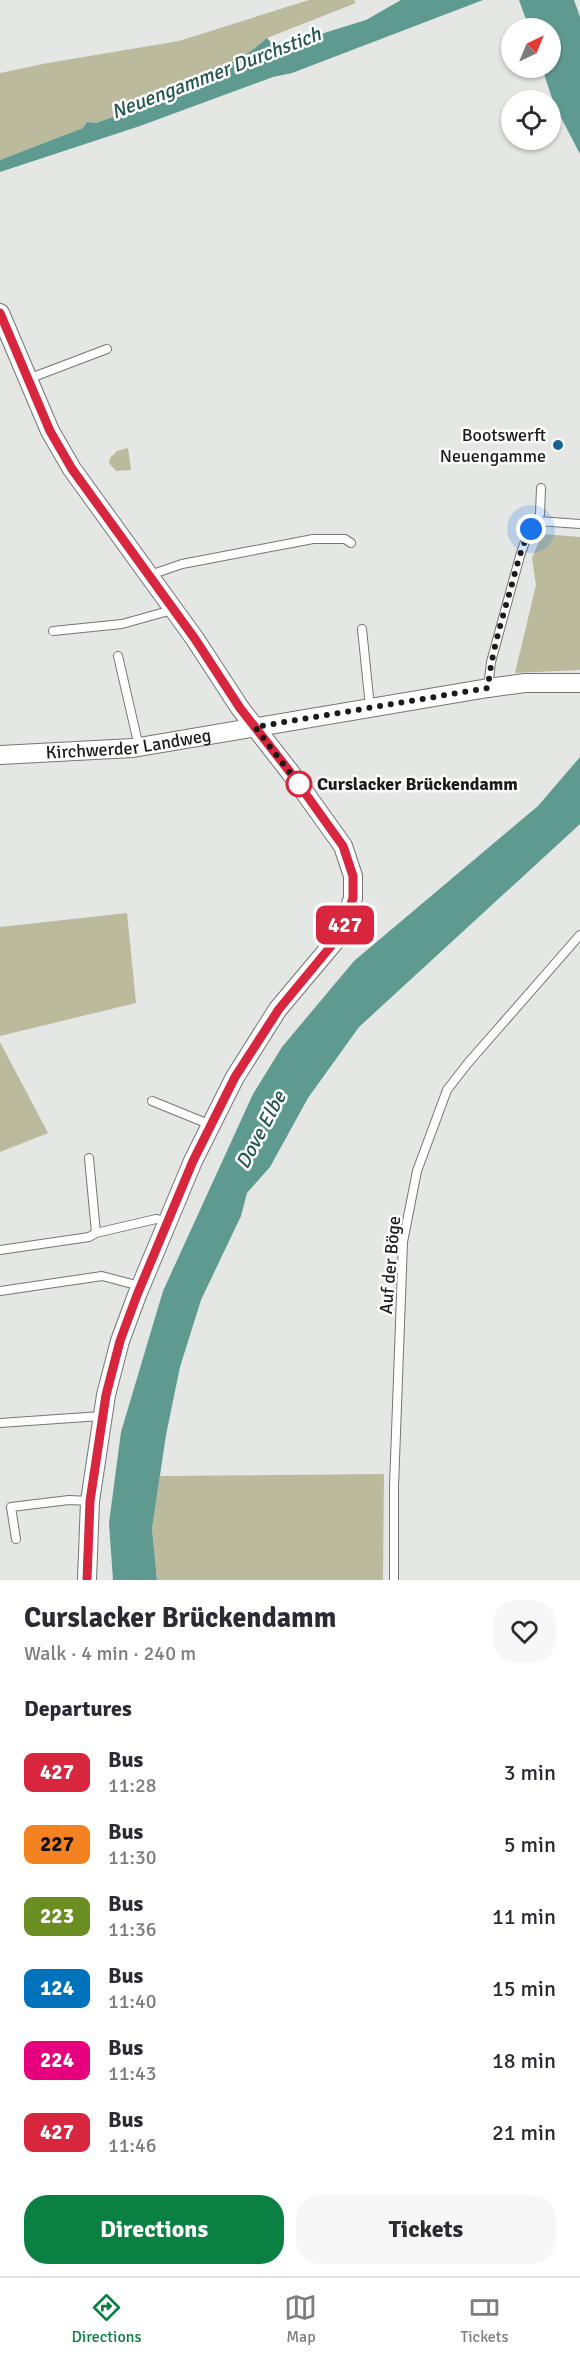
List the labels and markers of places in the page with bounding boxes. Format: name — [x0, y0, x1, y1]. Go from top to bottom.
place label: Bootswerft Neuengamme — [440, 424, 546, 467]
marker: Bootswerft Neuengamme — [551, 438, 565, 452]
marker: Curslacker Brückendamm — [286, 771, 312, 797]
place label: Curslacker Brückendamm — [317, 773, 518, 795]

